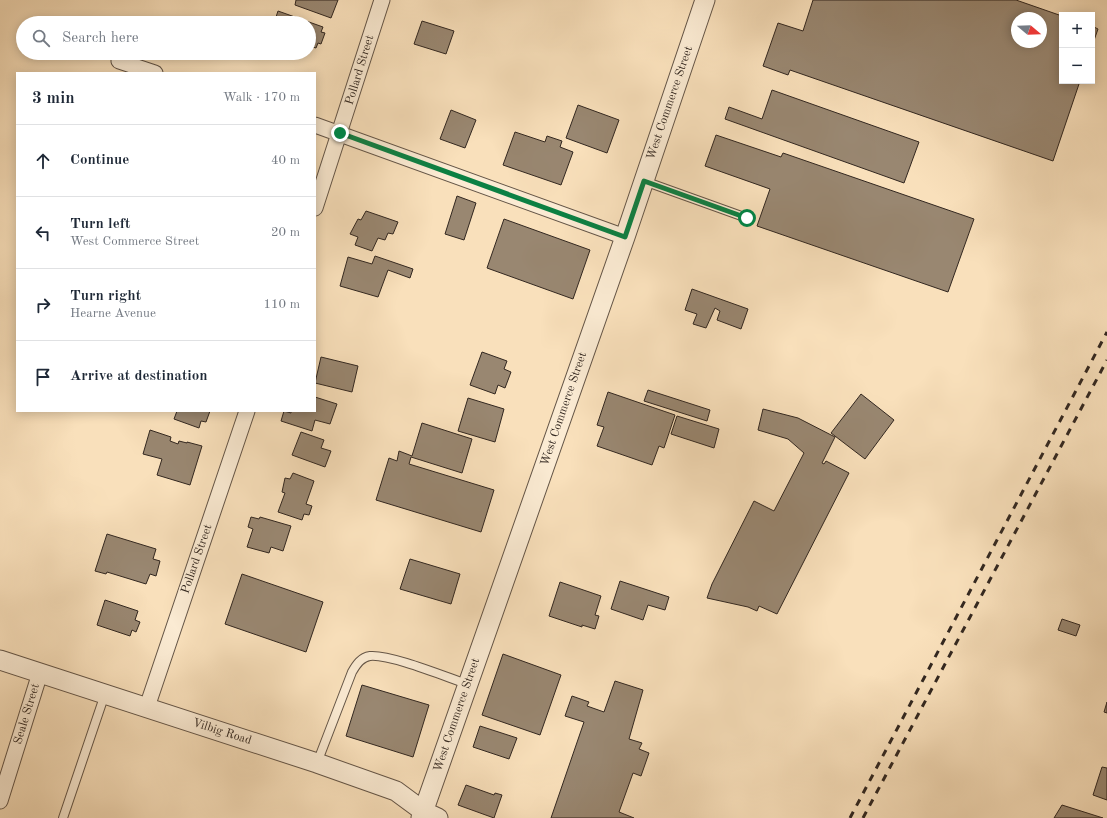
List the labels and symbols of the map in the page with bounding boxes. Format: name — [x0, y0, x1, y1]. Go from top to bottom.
north arrow — [1011, 12, 1047, 48]
street label: Pollard Street — [344, 34, 376, 106]
street label: West Commerce Street — [645, 45, 695, 161]
route end — [331, 124, 349, 142]
route start — [738, 209, 756, 227]
street label: West Commerce Street — [539, 351, 589, 467]
street label: Pollard Street — [180, 523, 214, 595]
street label: West Commerce Street — [432, 657, 482, 773]
street label: Seale Street — [12, 682, 42, 746]
street label: Vilbig Road — [191, 717, 253, 747]

